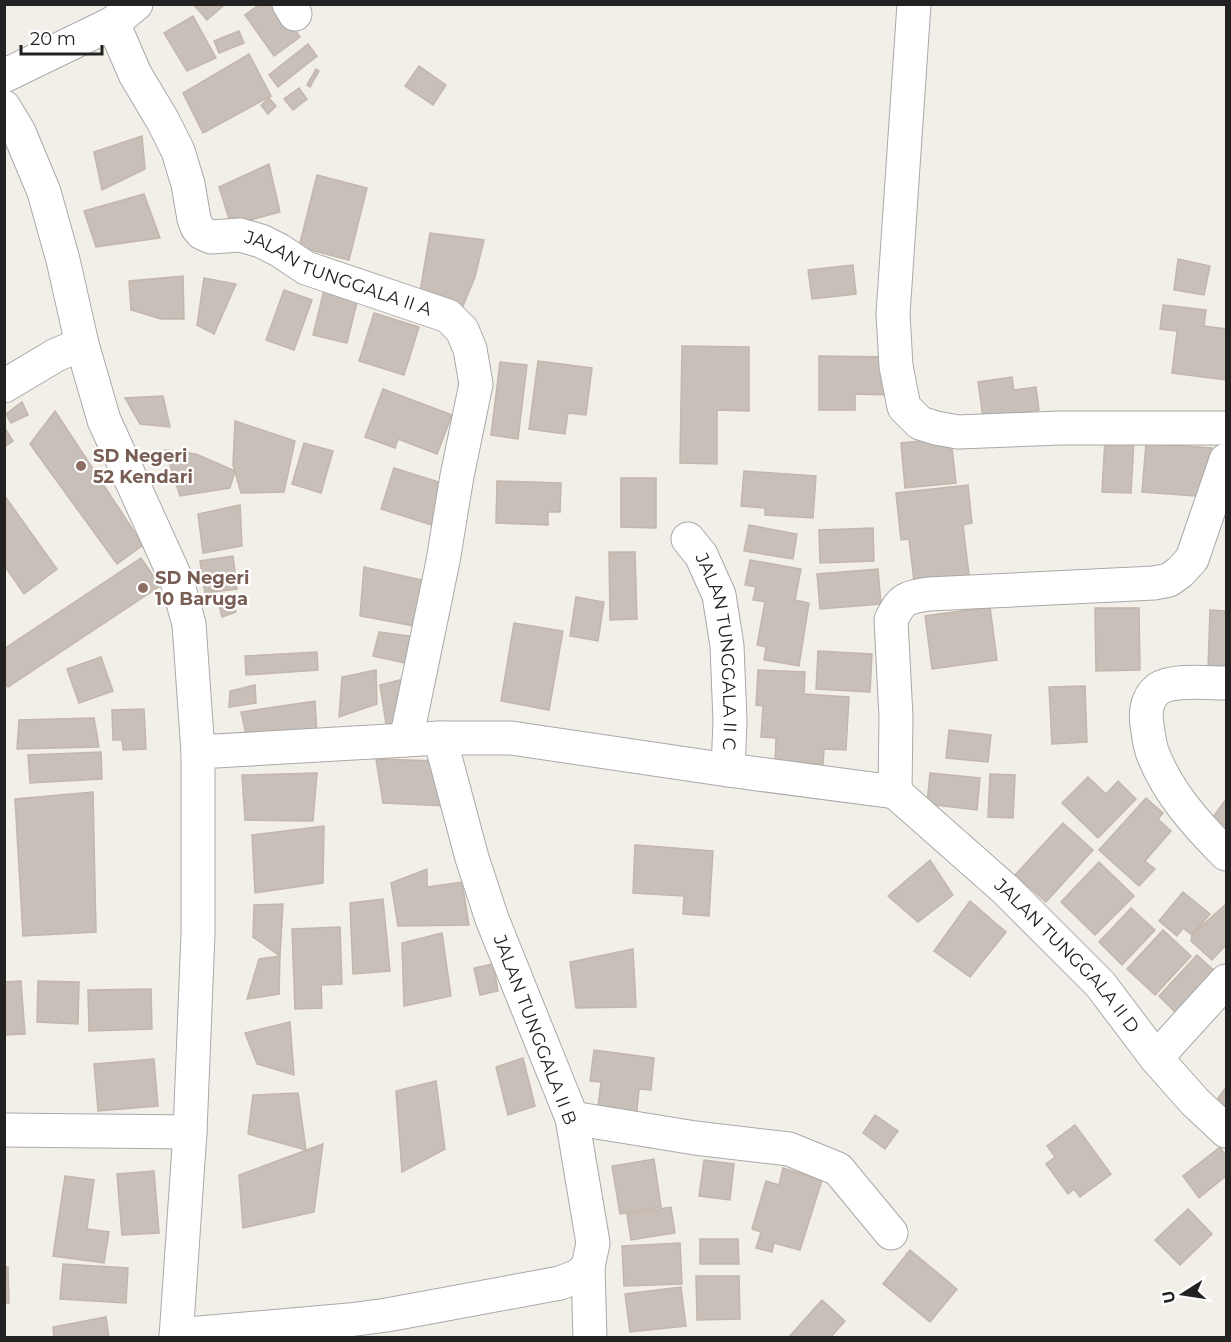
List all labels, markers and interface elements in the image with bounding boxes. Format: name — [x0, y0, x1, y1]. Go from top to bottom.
scale bar — [21, 18, 102, 56]
text: 20 m — [30, 28, 76, 50]
street label: JALAN TUNGGALA II A — [241, 226, 435, 321]
place label: SD Negeri 52 Kendari — [93, 445, 193, 488]
marker: SD Negeri 52 Kendari — [74, 459, 88, 473]
street label: JALAN TUNGGALA II C — [690, 549, 741, 751]
place label: SD Negeri 10 Baruga — [155, 567, 249, 610]
marker: SD Negeri 10 Baruga — [136, 581, 150, 595]
street label: JALAN TUNGGALA II D — [989, 873, 1144, 1037]
street label: JALAN TUNGGALA II B — [488, 931, 581, 1128]
north arrow — [1153, 1264, 1213, 1324]
text: U — [1158, 1289, 1179, 1305]

